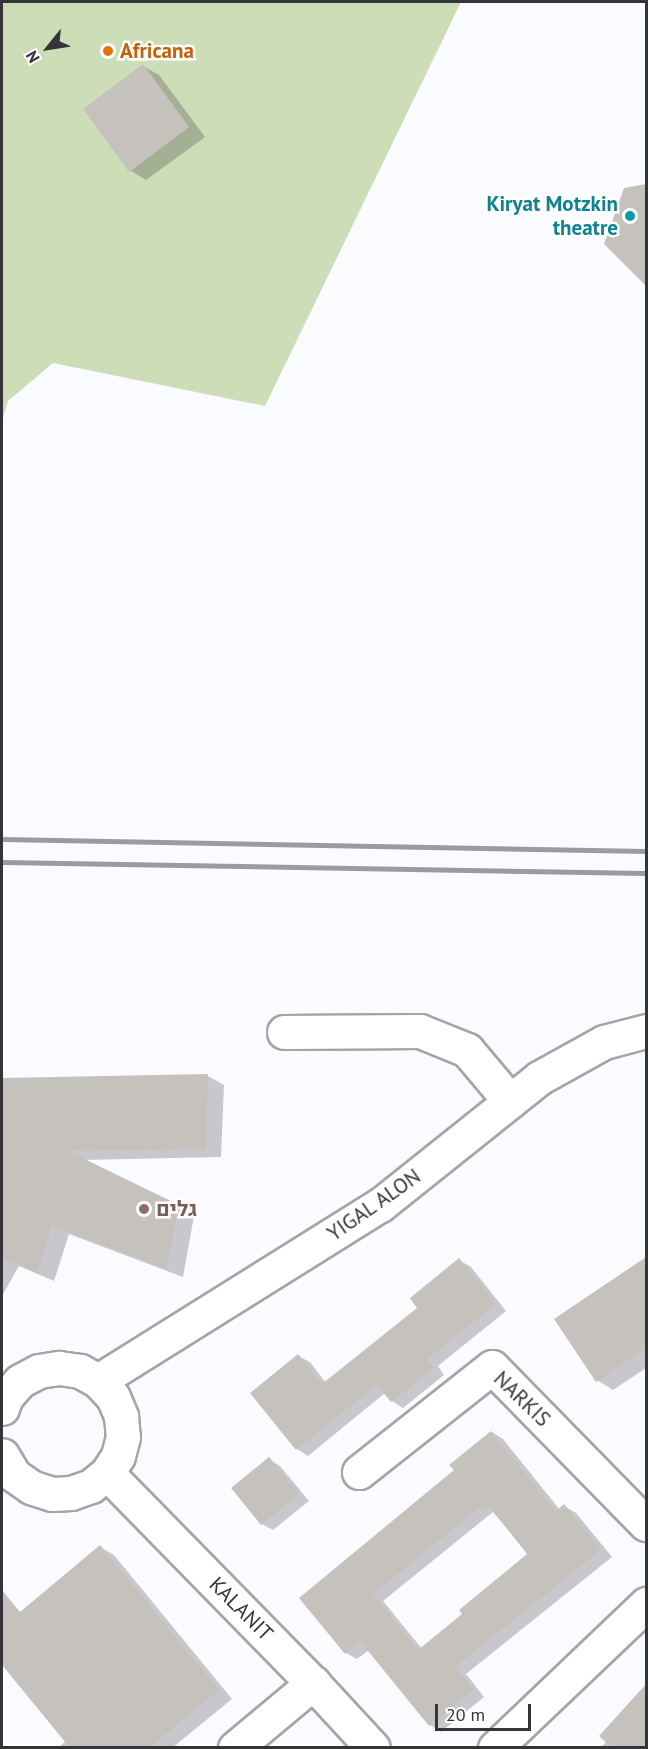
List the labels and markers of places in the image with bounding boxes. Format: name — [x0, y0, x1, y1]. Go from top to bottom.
place label: Africana — [120, 38, 194, 64]
marker: Africana — [101, 44, 115, 58]
place label: Kiryat Motzkin theatre — [486, 191, 618, 241]
marker: Kiryat Motzkin theatre — [623, 209, 637, 223]
place label: גלים — [156, 1196, 197, 1222]
marker: גלים — [137, 1202, 151, 1216]

